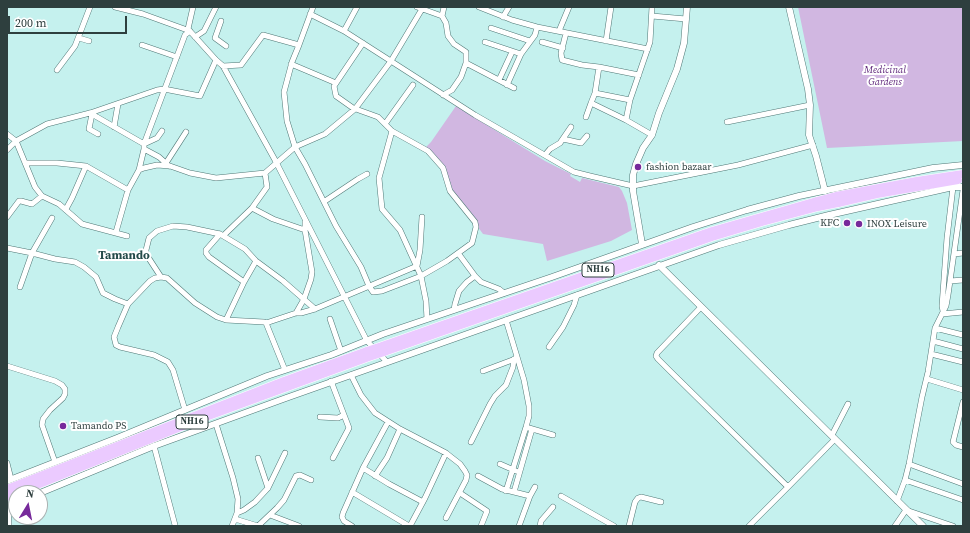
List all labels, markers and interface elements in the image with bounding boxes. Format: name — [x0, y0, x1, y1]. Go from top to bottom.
scale bar — [10, 8, 129, 34]
text: 200 m — [15, 15, 47, 31]
park label: Medicinal Gardens — [864, 64, 906, 88]
place label: fashion bazaar — [646, 161, 712, 173]
marker: fashion bazaar — [633, 162, 643, 172]
place label: KFC — [820, 217, 839, 229]
marker: KFC — [842, 218, 852, 228]
place label: INOX Leisure — [867, 218, 927, 230]
marker: INOX Leisure — [854, 219, 864, 229]
district label: Tamando — [98, 249, 150, 263]
road number: NH16 — [582, 263, 614, 277]
road number: NH16 — [176, 415, 208, 429]
place label: Tamando PS — [71, 420, 126, 432]
marker: Tamando PS — [58, 421, 68, 431]
north arrow — [8, 485, 48, 525]
text: N — [25, 486, 35, 502]

